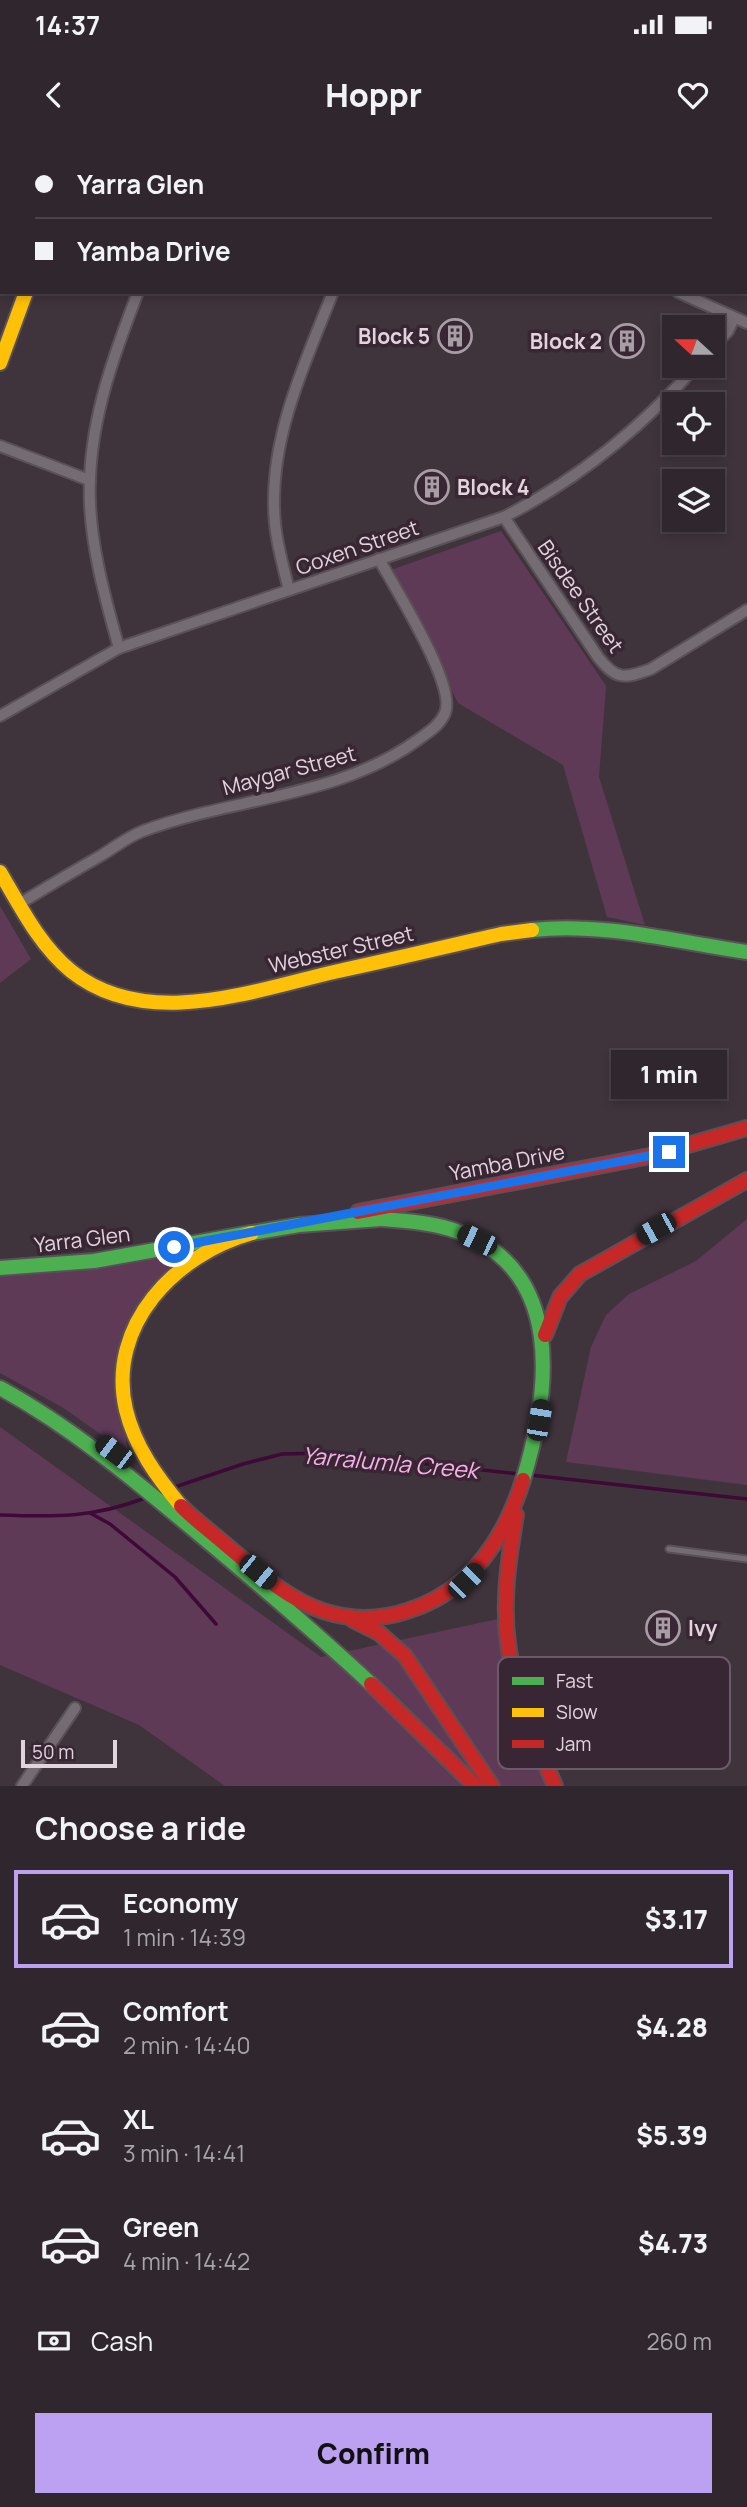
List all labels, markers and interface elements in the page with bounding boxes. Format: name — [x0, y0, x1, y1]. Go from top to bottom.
text: 14:37 — [35, 7, 100, 43]
text: Hoppr — [325, 73, 422, 117]
icon: back — [35, 76, 73, 114]
icon: heart — [674, 76, 712, 114]
text: Yarra Glen — [77, 166, 204, 202]
text: Yamba Drive — [77, 233, 231, 269]
north arrow — [662, 315, 724, 378]
map controls — [662, 315, 725, 532]
building icon: Block 5 — [436, 317, 474, 355]
place label: Block 5 — [358, 322, 430, 350]
building icon: Block 2 — [608, 322, 646, 360]
place label: Block 2 — [530, 327, 602, 355]
button: locate — [662, 392, 725, 455]
building icon: Block 4 — [413, 468, 451, 506]
button: layers — [662, 469, 725, 532]
place label: Block 4 — [457, 473, 529, 501]
street label: Coxen Street — [292, 513, 422, 581]
street label: Bisdee Street — [532, 534, 630, 658]
street label: Maygar Street — [219, 739, 359, 801]
street label: Webster Street — [266, 919, 416, 979]
callout: 1 min — [611, 1051, 727, 1100]
text: 1 min — [640, 1058, 698, 1090]
route end — [653, 1136, 685, 1168]
street label: Yamba Drive — [447, 1137, 567, 1187]
car — [633, 1210, 680, 1248]
street label: Yarra Glen — [32, 1219, 132, 1259]
car — [454, 1221, 501, 1259]
route start — [158, 1231, 190, 1263]
car — [526, 1397, 553, 1443]
car — [91, 1431, 138, 1473]
water label: Yarralumla Creek — [301, 1438, 483, 1486]
car — [236, 1551, 281, 1593]
car — [444, 1559, 489, 1603]
building icon: Ivy — [644, 1609, 682, 1647]
place label: Ivy — [688, 1614, 717, 1642]
legend — [498, 1657, 730, 1769]
text: Fast — [556, 1668, 593, 1694]
text: Slow — [556, 1699, 598, 1725]
text: Jam — [556, 1731, 591, 1757]
scale bar — [21, 1737, 117, 1769]
text: 50 m — [32, 1739, 74, 1765]
text: Choose a ride — [35, 1806, 246, 1850]
text: Economy — [123, 1885, 238, 1921]
icon: car — [39, 1888, 102, 1951]
text: $3.17 — [645, 1901, 708, 1937]
text: 1 min · 14:39 — [123, 1921, 246, 1953]
text: Comfort — [123, 1993, 229, 2029]
icon: car — [39, 1996, 102, 2059]
text: $4.28 — [636, 2009, 708, 2045]
text: 2 min · 14:40 — [123, 2029, 251, 2061]
text: XL — [123, 2101, 154, 2137]
icon: car — [39, 2104, 102, 2167]
text: $5.39 — [636, 2117, 708, 2153]
text: 3 min · 14:41 — [123, 2137, 245, 2169]
text: Green — [123, 2209, 199, 2245]
icon: car — [39, 2212, 102, 2275]
text: $4.73 — [638, 2225, 708, 2261]
text: 4 min · 14:42 — [123, 2245, 250, 2277]
icon: cash — [35, 2322, 73, 2360]
text: Cash — [91, 2323, 153, 2359]
text: 260 m — [646, 2325, 712, 2357]
button: Confirm — [35, 2413, 712, 2493]

